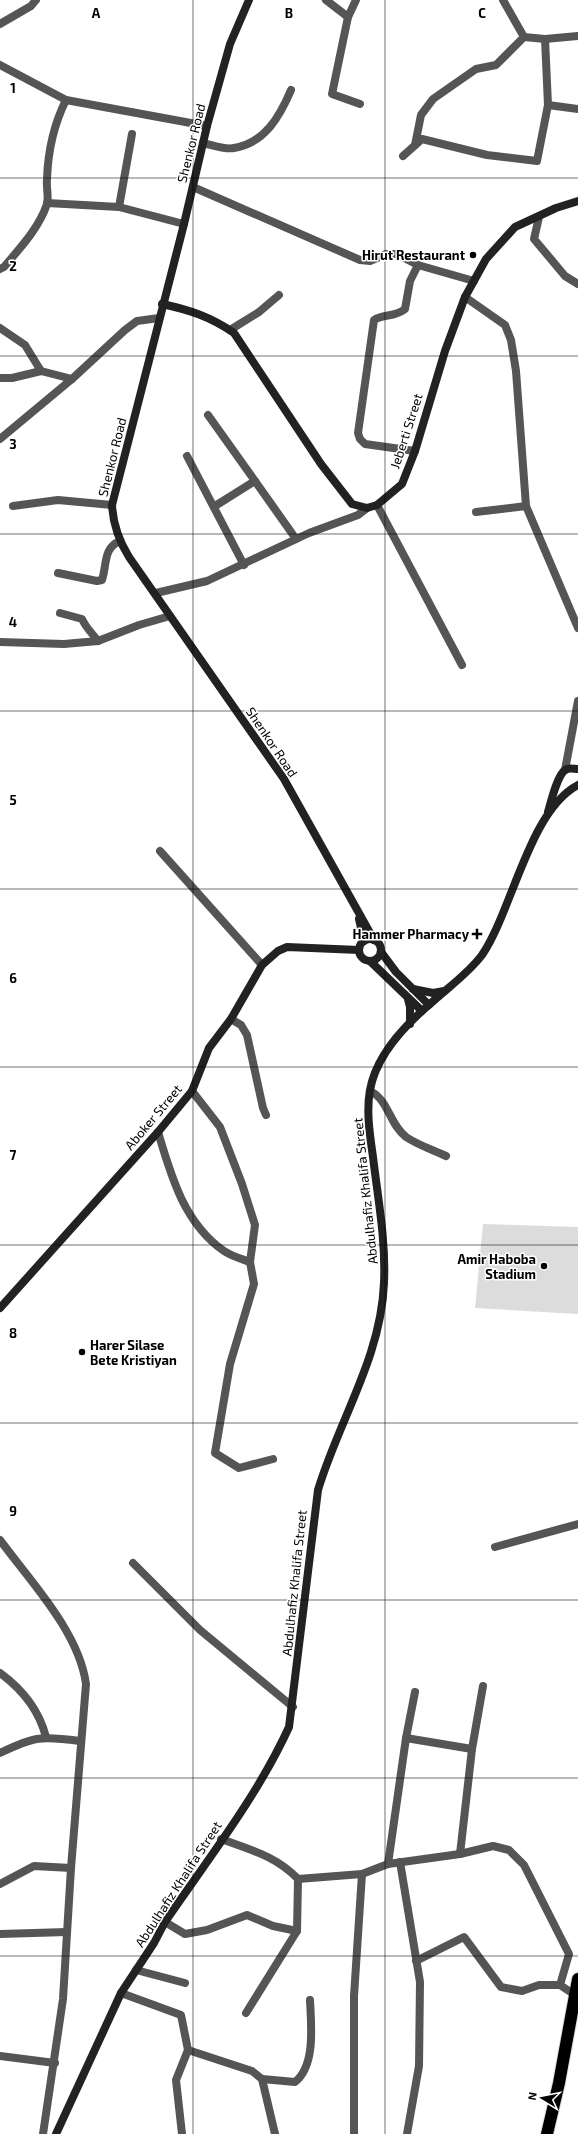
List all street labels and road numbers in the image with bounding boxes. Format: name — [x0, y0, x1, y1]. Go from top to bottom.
street label: Shenkor Road — [173, 102, 209, 184]
street label: Jeberti Street — [386, 391, 426, 471]
street label: Shenkor Road — [94, 416, 130, 498]
street label: Shenkor Road — [243, 704, 301, 780]
street label: Aboker Street — [121, 1081, 185, 1153]
street label: Abdulhafiz Khalifa Street — [349, 1117, 381, 1265]
street label: Abdulhafiz Khalifa Street — [278, 1509, 310, 1657]
street label: Abdulhafiz Khalifa Street — [131, 1818, 225, 1950]

